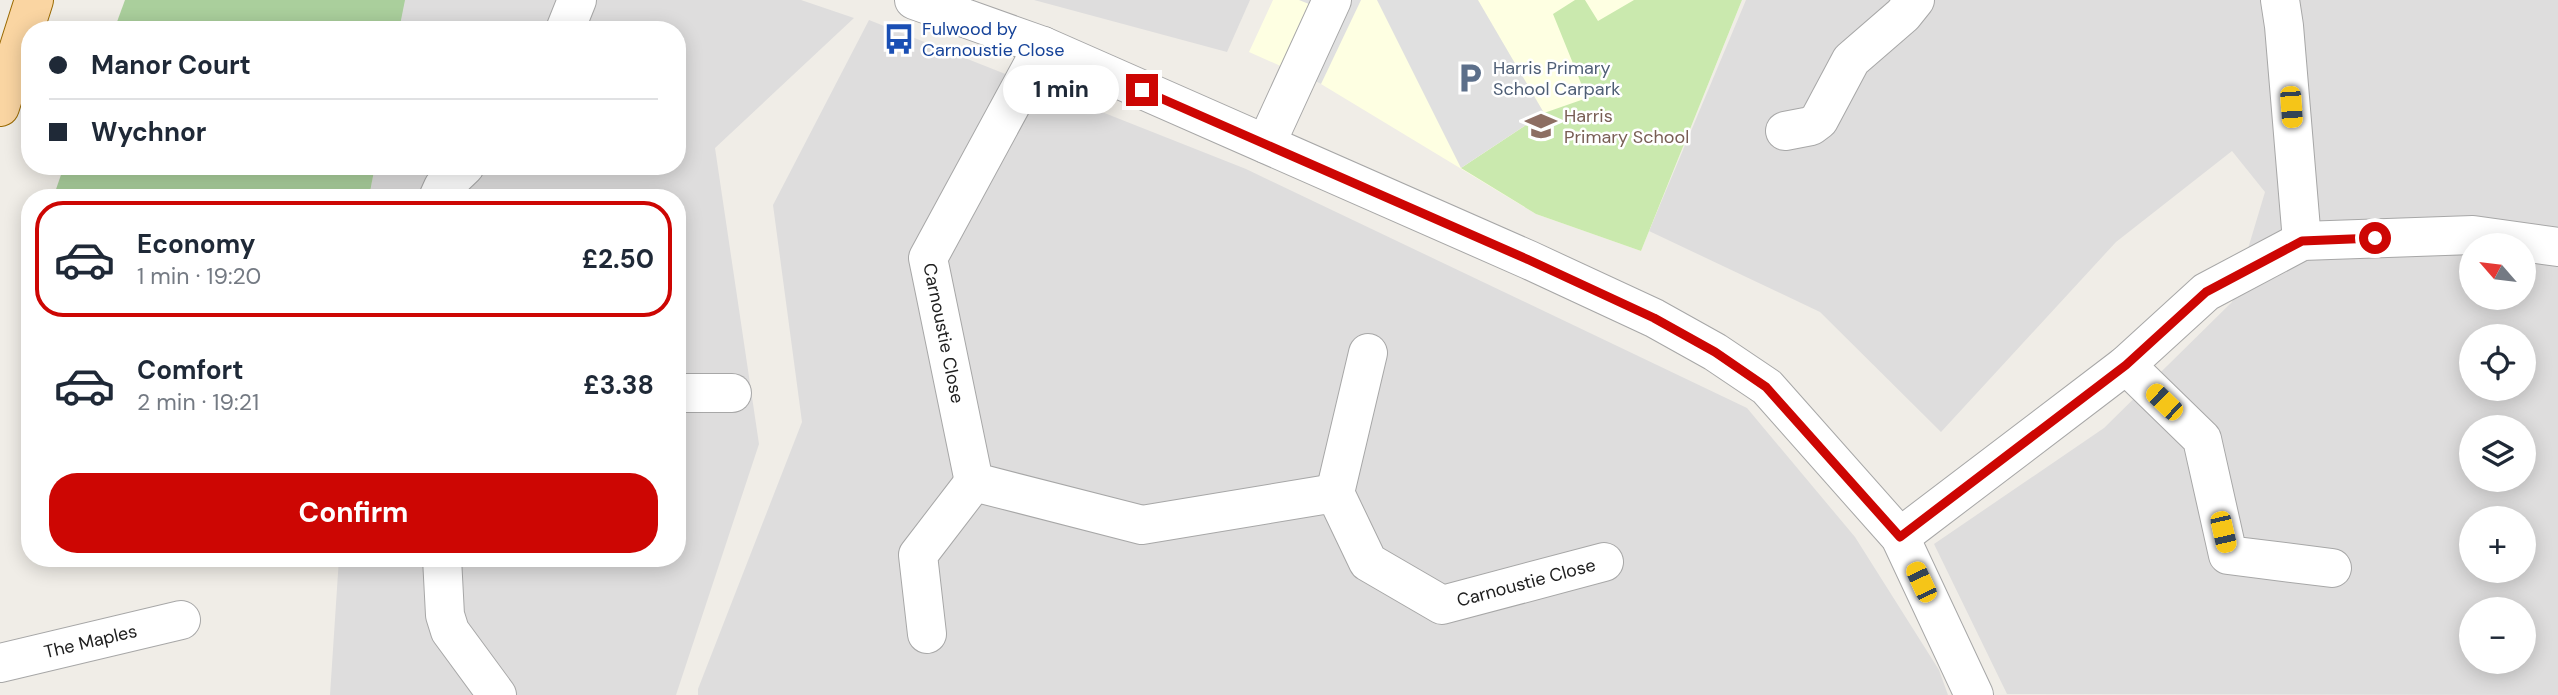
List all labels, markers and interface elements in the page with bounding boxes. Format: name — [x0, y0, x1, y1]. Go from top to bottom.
place label: Fulwood by Carnoustie Close — [922, 17, 1065, 62]
bus stop icon: Fulwood by Carnoustie Close — [882, 22, 916, 56]
text: Manor Court — [91, 48, 251, 82]
place label: Harris Primary School Carpark — [1493, 56, 1620, 101]
parking icon: Harris Primary School Carpark — [1453, 61, 1487, 95]
callout: 1 min — [1002, 66, 1118, 114]
text: 1 min — [1033, 74, 1089, 104]
route end — [1126, 74, 1158, 106]
car — [2280, 85, 2303, 129]
place label: Harris Primary School — [1564, 104, 1689, 149]
school or university icon: Harris Primary School — [1524, 109, 1558, 143]
text: Wychnor — [91, 115, 206, 149]
route start — [2359, 222, 2391, 254]
text: Economy — [137, 227, 255, 261]
icon: car — [53, 228, 116, 291]
north arrow — [2459, 233, 2536, 310]
map controls — [2459, 233, 2536, 674]
text: £2.50 — [582, 242, 654, 276]
text: 1 min · 19:20 — [137, 261, 261, 291]
street label: Carnoustie Close — [917, 261, 970, 406]
button: locate — [2459, 324, 2536, 401]
text: Comfort — [137, 353, 243, 387]
icon: car — [53, 354, 116, 417]
text: £3.38 — [583, 368, 654, 402]
car — [2142, 380, 2187, 424]
text: 2 min · 19:21 — [137, 387, 259, 417]
button: layers — [2459, 415, 2536, 492]
button: Confirm — [49, 473, 658, 553]
button: + — [2459, 506, 2536, 583]
car — [2209, 509, 2238, 555]
street label: Carnoustie Close — [1454, 553, 1598, 613]
car — [1903, 559, 1940, 605]
button: − — [2459, 597, 2536, 674]
street label: The Maples — [41, 619, 139, 664]

